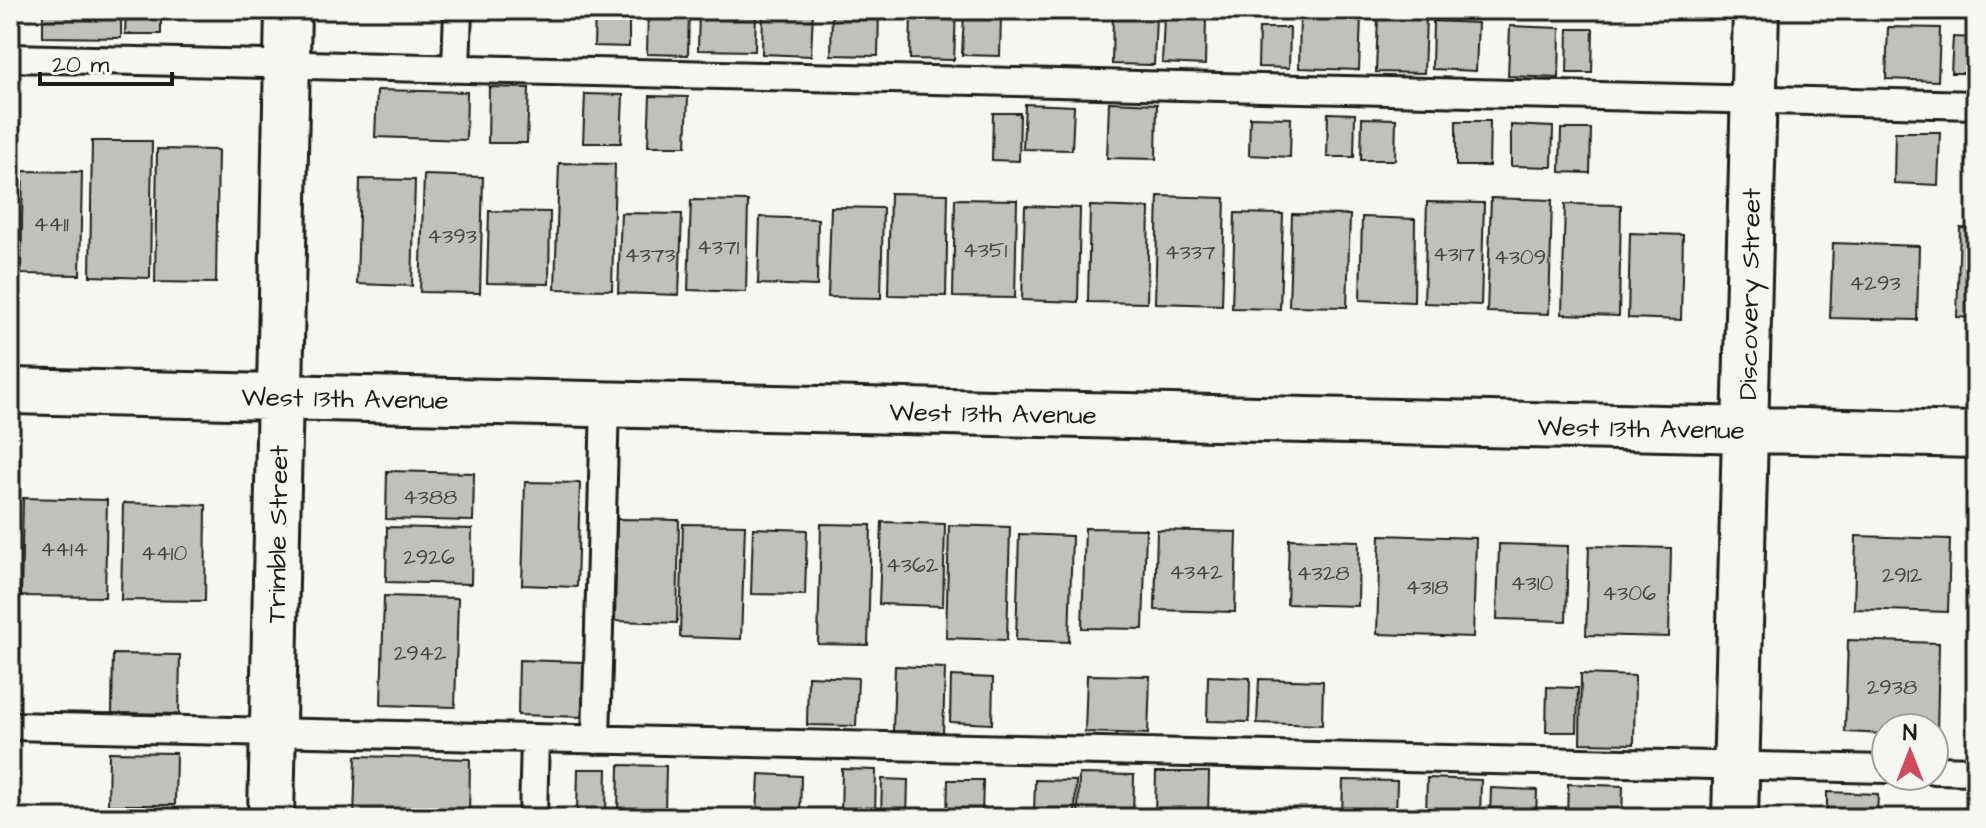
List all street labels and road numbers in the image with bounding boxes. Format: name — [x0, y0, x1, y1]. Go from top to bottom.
street label: Discovery Street — [1730, 187, 1772, 400]
street label: West 13th Avenue — [241, 379, 449, 419]
street label: West 13th Avenue — [889, 394, 1097, 434]
street label: West 13th Avenue — [1537, 409, 1745, 449]
street label: Trimble Street — [258, 444, 298, 623]

